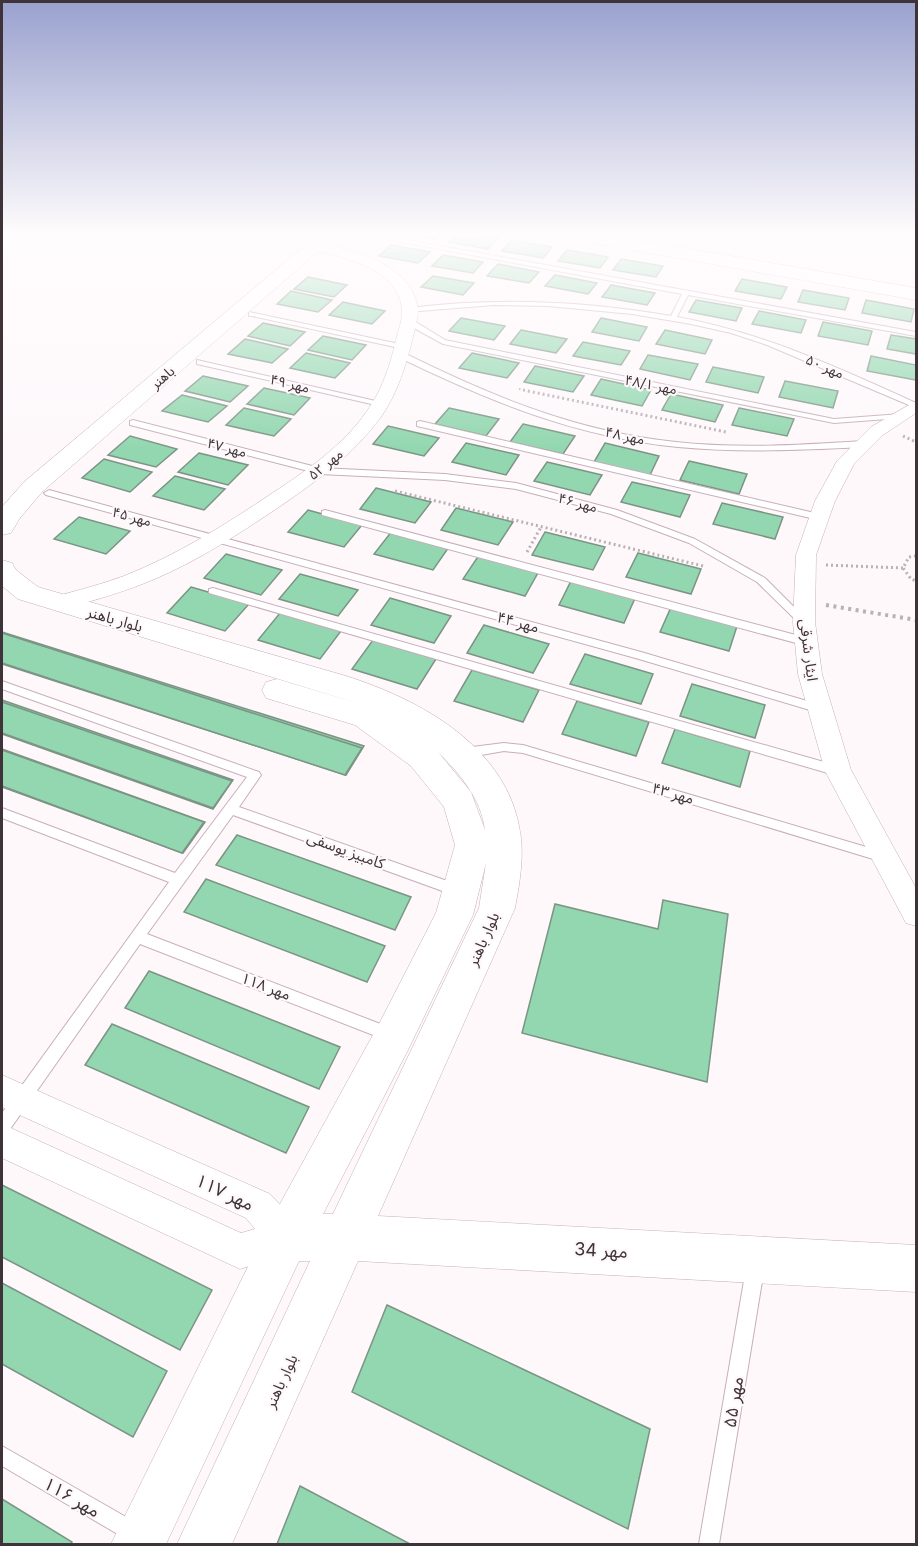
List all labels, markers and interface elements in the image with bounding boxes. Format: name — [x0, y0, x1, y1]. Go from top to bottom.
street label: مهر ۵۰ — [803, 350, 847, 383]
street label: باهنر — [146, 362, 178, 393]
street label: مهر ۴۹ — [268, 370, 311, 397]
street label: مهر ۴۸/۱ — [623, 371, 679, 398]
street label: مهر ۴۸ — [603, 423, 646, 448]
street label: مهر ۴۷ — [205, 434, 248, 461]
street label: مهر ۵۲ — [304, 445, 347, 484]
street label: مهر ۴۶ — [556, 489, 600, 516]
street label: مهر ۴۵ — [110, 503, 154, 530]
street label: بلوار باهنر — [84, 602, 145, 636]
street label: مهر ۴۴ — [495, 607, 541, 637]
street label: ایثار شرقی — [796, 618, 822, 682]
street label: مهر ۴۳ — [650, 778, 696, 808]
street label: کامبیز یوسفی — [305, 827, 388, 873]
street label: بلوار باهنر — [462, 909, 503, 970]
street label: مهر ۱۱۸ — [239, 968, 293, 1004]
street label: مهر ۱۱۷ — [192, 1169, 257, 1215]
street label: مهر 34 — [574, 1238, 628, 1263]
street label: بلوار باهنر — [260, 1351, 302, 1412]
street label: مهر ۵۵ — [719, 1375, 748, 1429]
street label: مهر ۱۱۶ — [40, 1472, 104, 1522]

